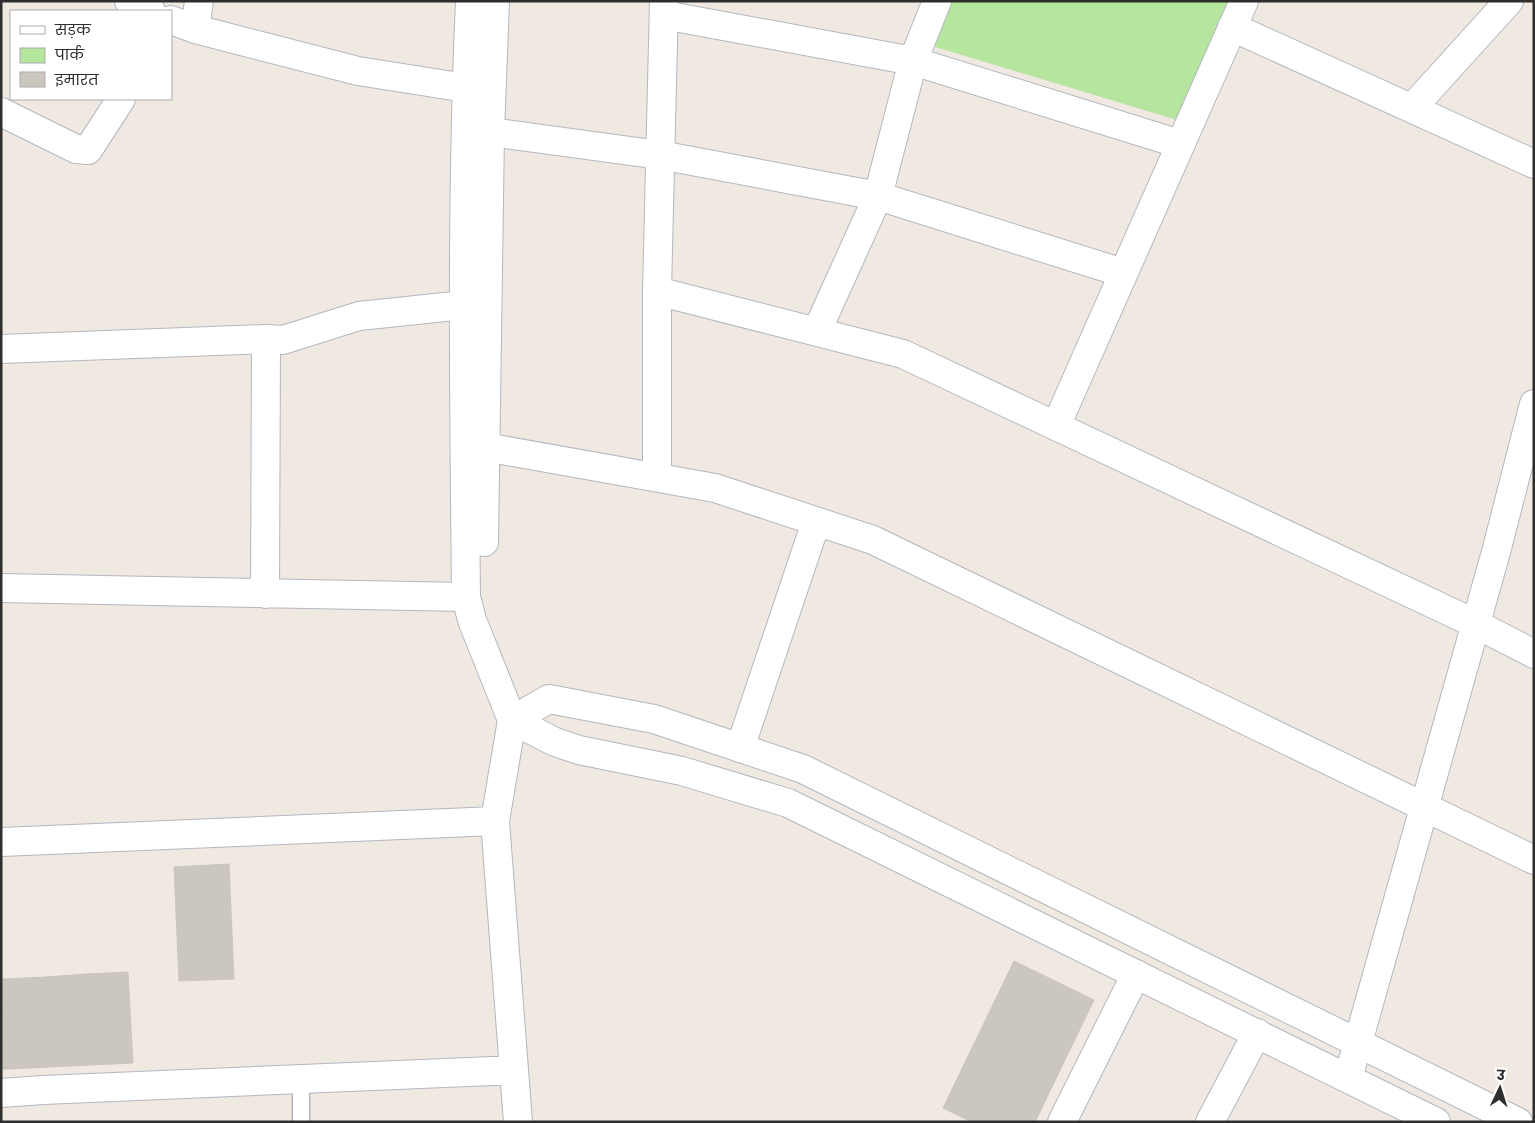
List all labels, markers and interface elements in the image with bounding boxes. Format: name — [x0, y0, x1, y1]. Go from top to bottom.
legend — [10, 10, 172, 100]
text: सड़क — [54, 19, 92, 40]
text: पार्क — [54, 44, 85, 65]
text: इमारत — [54, 69, 99, 90]
north arrow — [1475, 1063, 1525, 1113]
text: उ — [1495, 1065, 1507, 1085]

